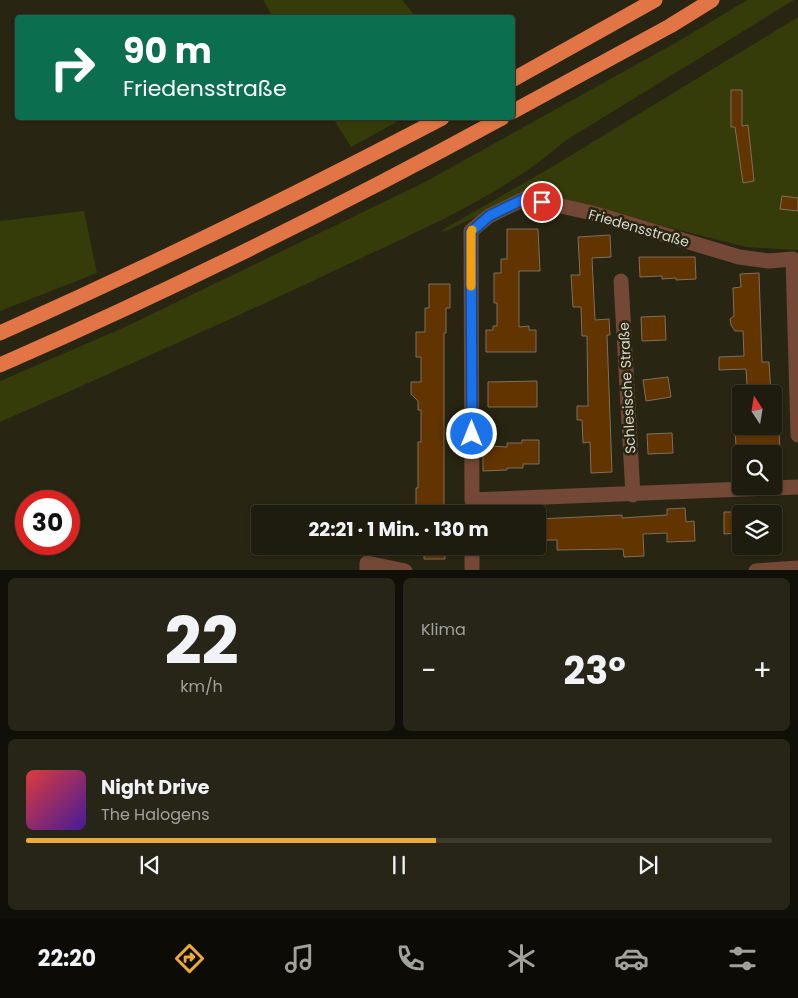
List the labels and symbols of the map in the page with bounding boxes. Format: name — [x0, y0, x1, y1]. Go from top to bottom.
pin — [521, 181, 563, 223]
street label: Friedensstraße — [586, 204, 692, 252]
street label: Schlesische Straße — [614, 321, 640, 454]
north arrow — [732, 385, 782, 435]
position arrow — [445, 407, 497, 459]
speed limit sign: 30 — [15, 490, 80, 555]

